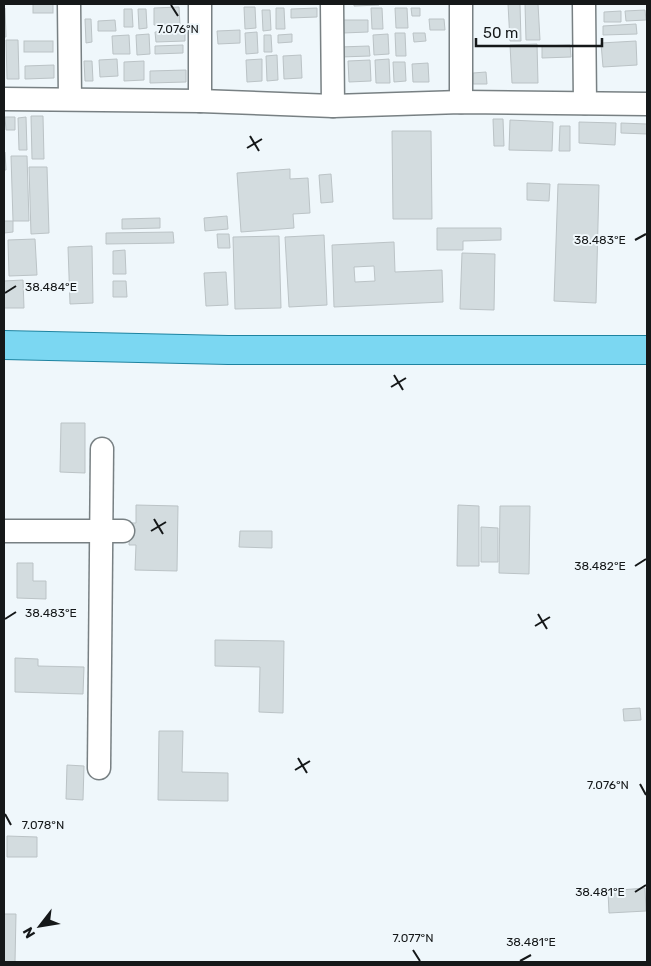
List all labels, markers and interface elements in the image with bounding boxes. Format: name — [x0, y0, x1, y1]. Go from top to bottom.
scale bar — [476, 15, 602, 47]
text: 7.076°N — [157, 22, 199, 36]
text: 50 m — [483, 24, 518, 42]
text: 38.483°E — [574, 233, 626, 247]
text: 38.484°E — [25, 280, 77, 294]
text: 38.482°E — [574, 559, 626, 573]
text: 38.483°E — [25, 606, 77, 620]
text: 7.076°N — [587, 778, 629, 792]
text: 7.078°N — [22, 818, 64, 832]
text: 38.481°E — [575, 885, 625, 899]
north arrow — [15, 901, 65, 951]
text: N — [19, 924, 39, 941]
text: 7.077°N — [392, 931, 434, 945]
text: 38.481°E — [506, 935, 556, 949]

